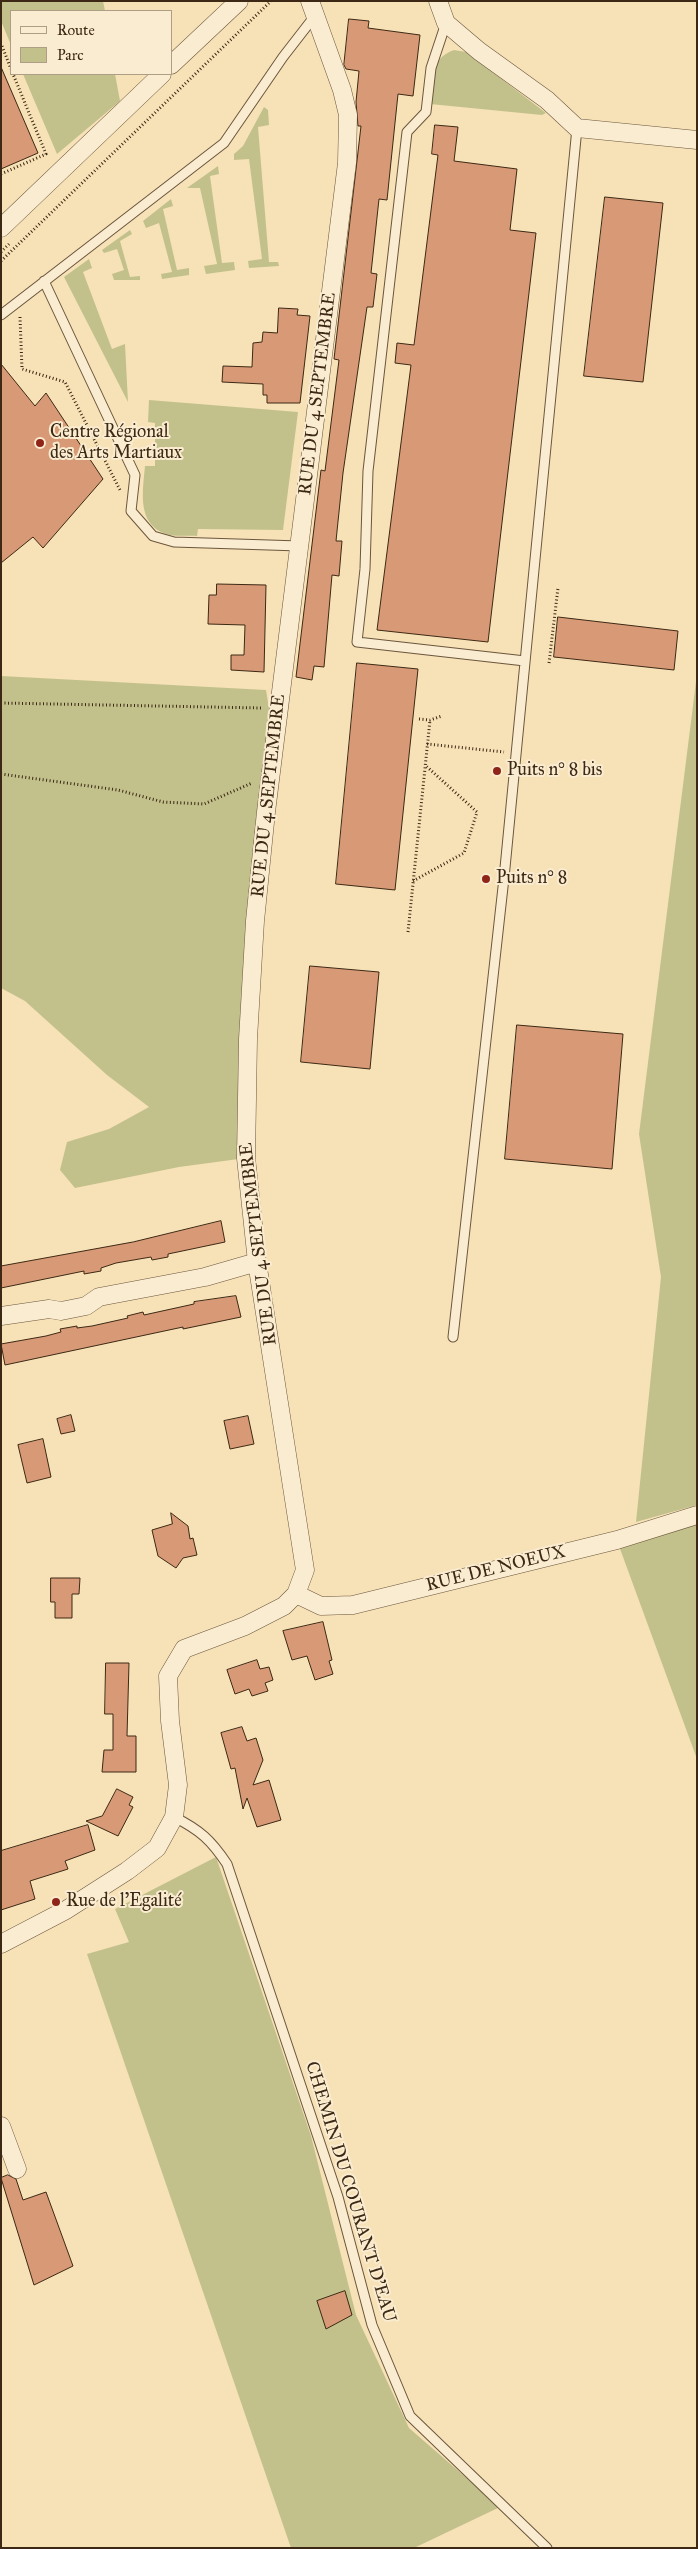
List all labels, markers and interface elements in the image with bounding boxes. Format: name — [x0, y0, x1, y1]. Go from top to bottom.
legend — [10, 10, 172, 75]
text: Route — [57, 21, 95, 39]
text: Parc — [57, 46, 84, 64]
street label: RUE DU 4 SEPTEMBRE — [295, 291, 341, 497]
place label: Centre Régional des Arts Martiaux — [50, 422, 182, 464]
marker: Centre Régional des Arts Martiaux — [34, 437, 46, 449]
street label: RUE DU 4 SEPTEMBRE — [248, 693, 290, 899]
place label: Puits n° 8 bis — [507, 760, 602, 782]
marker: Puits n° 8 bis — [491, 765, 503, 777]
place label: Puits n° 8 — [496, 868, 567, 890]
marker: Puits n° 8 — [480, 873, 492, 885]
street label: RUE DU 4 SEPTEMBRE — [236, 1141, 282, 1347]
street label: RUE DE NOEUX — [424, 1541, 568, 1597]
place label: Rue de l'Egalité — [66, 1891, 182, 1913]
marker: Rue de l'Egalité — [50, 1896, 62, 1908]
street label: CHEMIN DU COURANT D'EAU — [300, 2059, 400, 2325]

